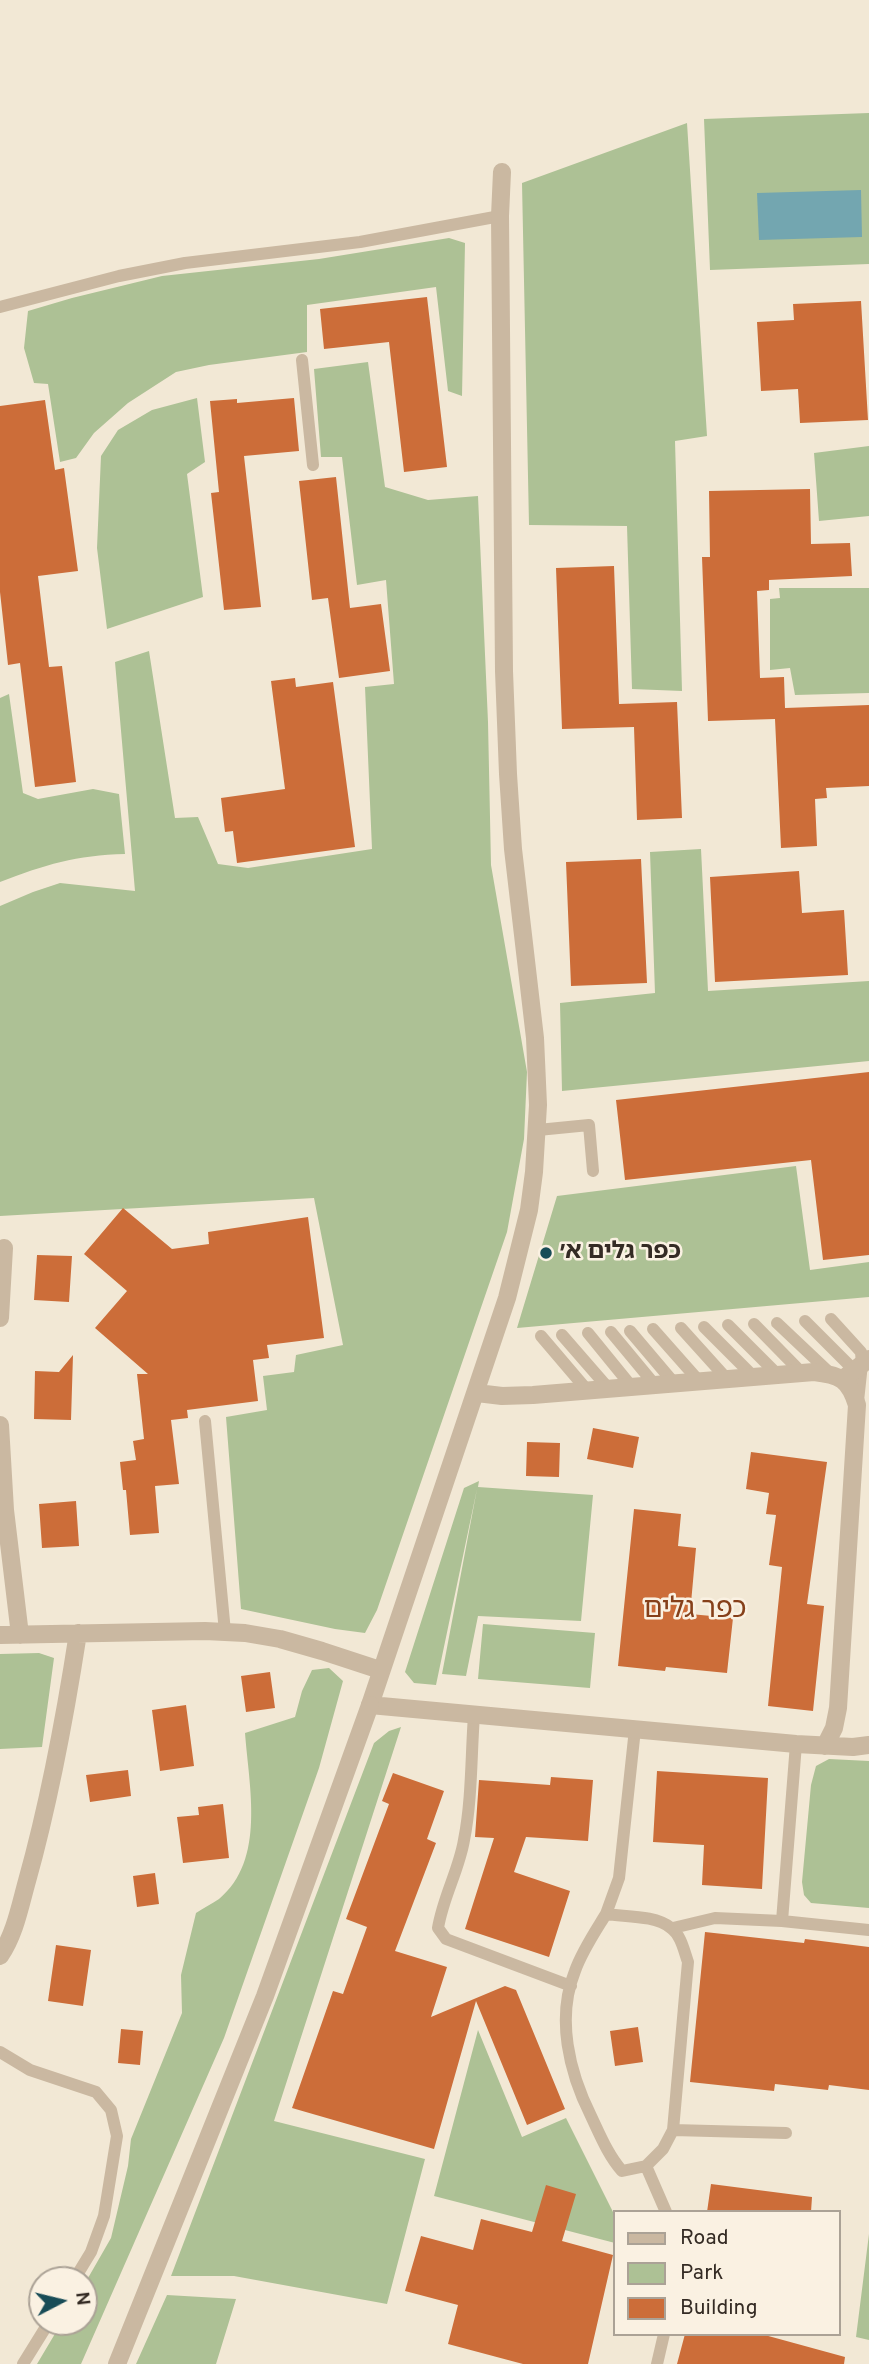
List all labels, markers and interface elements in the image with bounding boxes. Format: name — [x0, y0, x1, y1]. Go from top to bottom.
place label: כפר גלים א׳ — [560, 1239, 681, 1267]
marker: כפר גלים א׳ — [538, 1245, 554, 1261]
district label: כפר גלים — [644, 1594, 746, 1628]
legend — [614, 2210, 841, 2336]
text: Road — [680, 2225, 729, 2252]
text: Park — [680, 2260, 723, 2287]
north arrow — [28, 2266, 98, 2336]
text: N — [69, 2290, 95, 2307]
text: Building — [680, 2295, 758, 2322]

